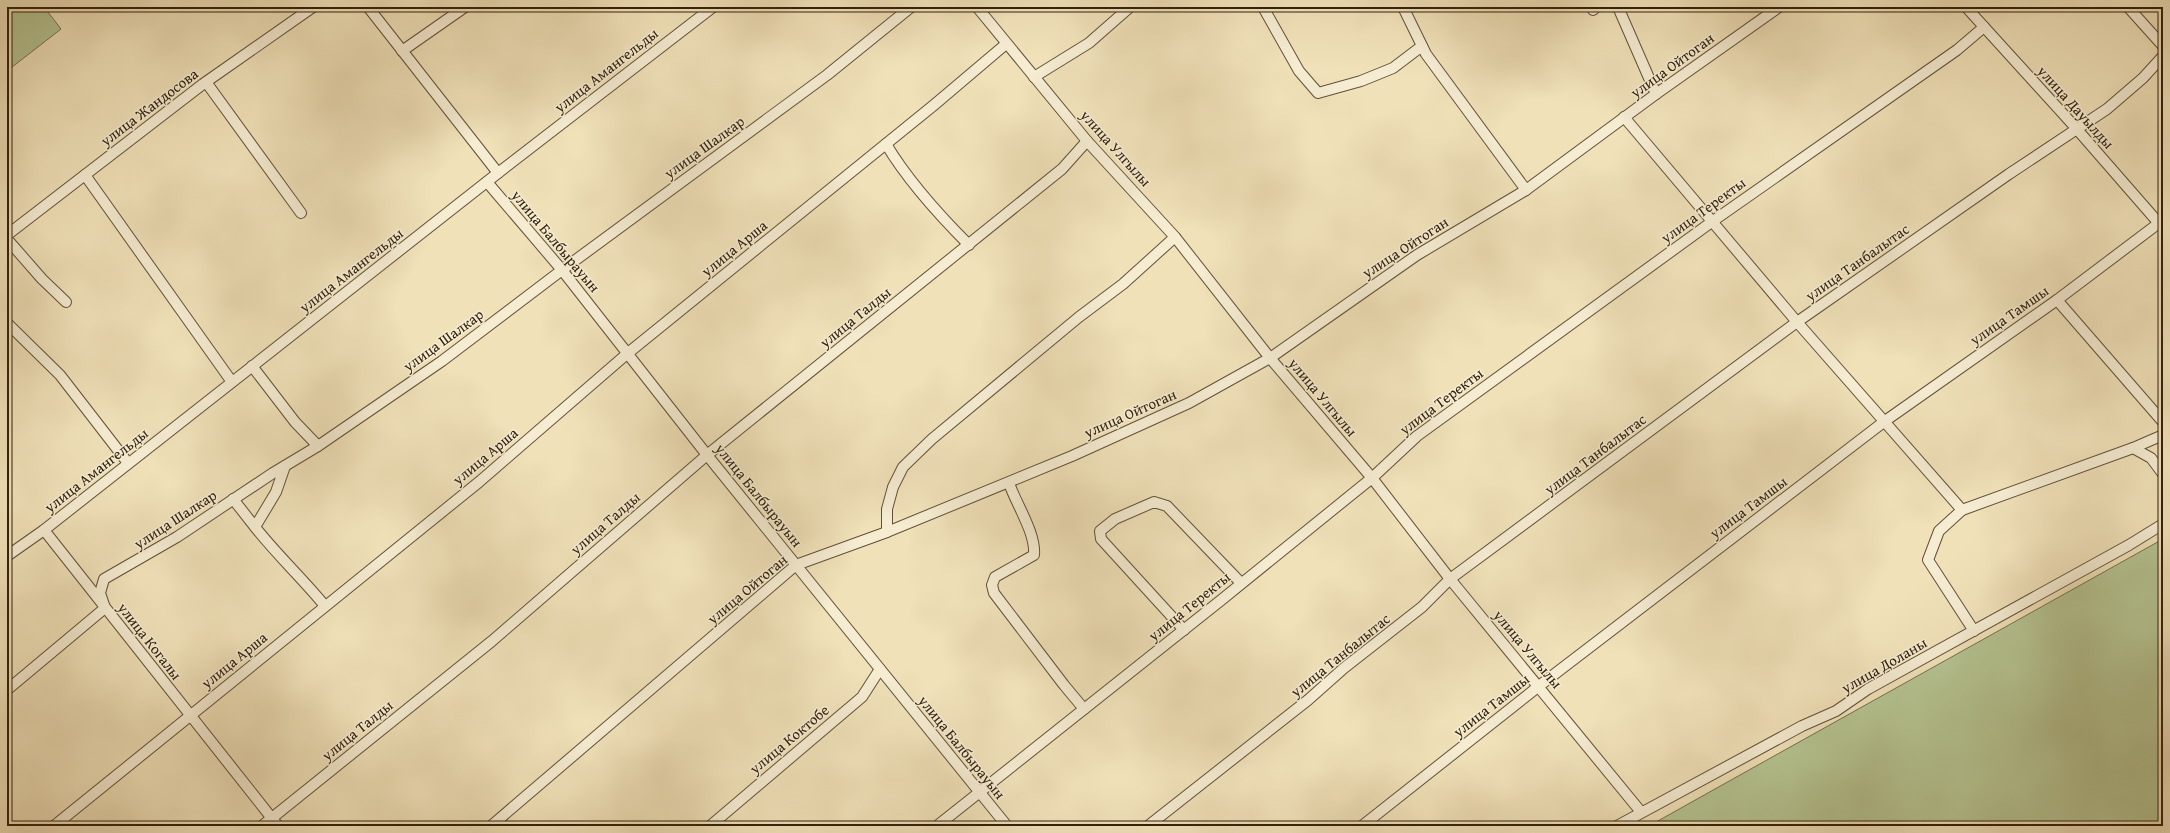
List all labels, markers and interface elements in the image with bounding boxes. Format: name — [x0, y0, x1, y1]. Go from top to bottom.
street label: улица Амангельды — [549, 22, 663, 118]
street label: улица Ойтоган — [1625, 27, 1718, 103]
street label: улица Дауылды — [2032, 60, 2119, 154]
street label: улица Жандосова — [95, 63, 203, 151]
street label: улица Улгылы — [1075, 104, 1157, 191]
street label: улица Шалкар — [659, 111, 749, 184]
street label: улица Теректы — [1656, 172, 1750, 248]
street label: улица Балбырауын — [506, 184, 605, 297]
street label: улица Ойтоган — [1357, 211, 1452, 283]
street label: улица Арша — [696, 214, 772, 282]
street label: улица Танбалытас — [1800, 218, 1914, 306]
street label: улица Амангельды — [294, 222, 408, 318]
street label: улица Тамшы — [1965, 280, 2053, 351]
street label: улица Талды — [814, 281, 896, 353]
street label: улица Шалкар — [398, 304, 488, 377]
street label: улица Улгылы — [1283, 352, 1362, 441]
street label: улица Теректы — [1394, 362, 1488, 440]
street label: улица Ойтоган — [1080, 383, 1180, 443]
street label: улица Танбалытас — [1539, 408, 1651, 500]
street label: улица Амангельды — [39, 422, 153, 518]
street label: улица Арша — [447, 422, 523, 490]
street label: улица Балбырауын — [710, 438, 808, 552]
street label: улица Тамшы — [1704, 471, 1791, 544]
street label: улица Шалкар — [129, 484, 220, 554]
street label: улица Талды — [565, 486, 645, 560]
street label: улица Ойтоган — [702, 549, 792, 629]
street label: улица Теректы — [1143, 566, 1235, 646]
street label: улица Когалы — [113, 597, 187, 684]
street label: улица Улгылы — [1488, 604, 1567, 693]
street label: улица Танбалытас — [1285, 608, 1395, 702]
street label: улица Арша — [196, 626, 272, 694]
street label: улица Доланы — [1836, 632, 1931, 699]
street label: улица Тамшы — [1448, 668, 1534, 742]
street label: улица Балбырауын — [913, 690, 1011, 804]
street label: улица Талды — [316, 694, 398, 766]
street label: улица Коктобе — [744, 699, 833, 779]

